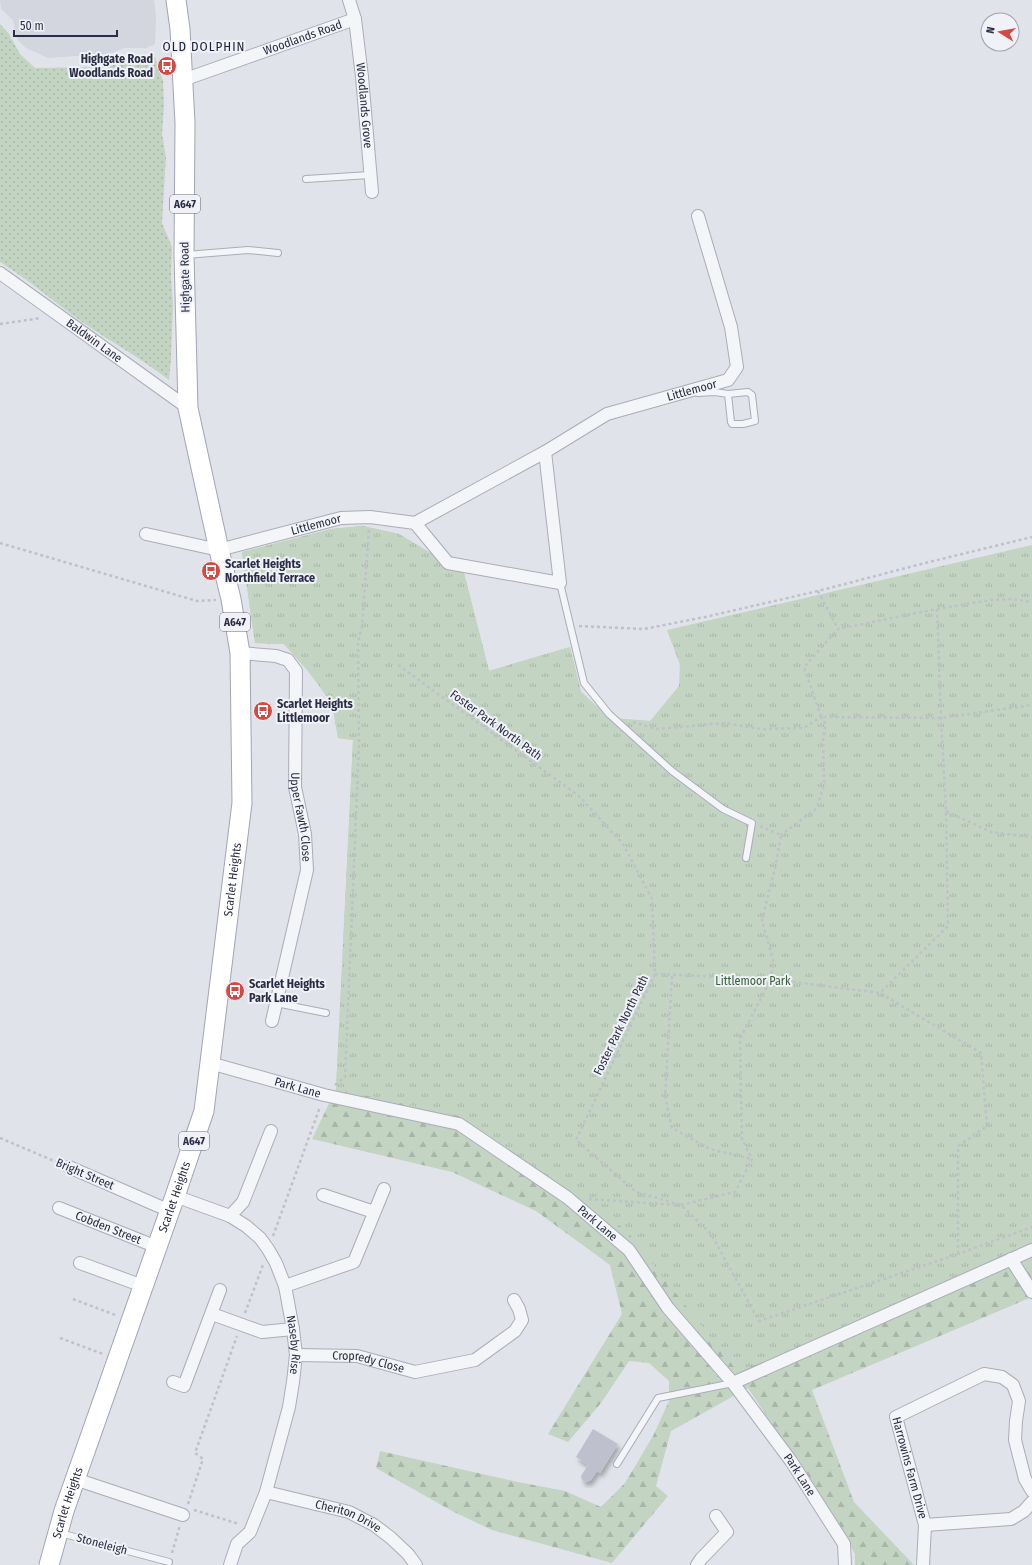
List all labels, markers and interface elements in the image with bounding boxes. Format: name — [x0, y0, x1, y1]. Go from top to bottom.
scale bar — [14, 12, 117, 38]
north arrow — [980, 12, 1020, 52]
street label: Woodlands Road — [261, 17, 344, 58]
text: 50 m — [20, 19, 44, 33]
text: N — [984, 26, 998, 35]
district label: OLD DOLPHIN — [163, 39, 245, 54]
place label: Highgate Road Woodlands Road — [69, 52, 153, 80]
bus stop icon: Highgate Road Woodlands Road — [156, 55, 178, 77]
street label: Woodlands Grove — [353, 62, 375, 149]
road number: A647 — [170, 195, 200, 213]
street label: Highgate Road — [177, 241, 193, 313]
street label: Baldwin Lane — [64, 316, 125, 365]
street label: Littlemoor — [665, 376, 719, 404]
street label: Littlemoor — [289, 511, 343, 538]
place label: Scarlet Heights Northfield Terrace — [225, 557, 315, 585]
bus stop icon: Scarlet Heights Northfield Terrace — [200, 560, 222, 582]
road number: A647 — [220, 613, 250, 631]
street label: Foster Park North Path — [448, 687, 544, 763]
place label: Scarlet Heights Littlemoor — [277, 697, 354, 725]
bus stop icon: Scarlet Heights Littlemoor — [252, 700, 274, 722]
street label: Upper Fawth Close — [288, 772, 314, 862]
street label: Scarlet Heights — [221, 842, 244, 917]
street label: Foster Park North Path — [591, 973, 651, 1077]
park label: Littlemoor Park — [715, 974, 791, 988]
place label: Scarlet Heights Park Lane — [249, 977, 326, 1005]
bus stop icon: Scarlet Heights Park Lane — [224, 980, 246, 1002]
street label: Park Lane — [273, 1074, 322, 1101]
road number: A647 — [179, 1132, 209, 1150]
street label: Bright Street — [54, 1155, 116, 1193]
street label: Scarlet Heights — [156, 1160, 193, 1234]
street label: Park Lane — [575, 1202, 620, 1244]
street label: Cobden Street — [73, 1208, 143, 1247]
street label: Naseby Rise — [284, 1314, 303, 1375]
street label: Cropredy Close — [332, 1349, 406, 1376]
street label: Harrowins Farm Drive — [889, 1415, 930, 1520]
street label: Park Lane — [781, 1451, 818, 1499]
street label: Scarlet Heights — [50, 1465, 86, 1540]
street label: Cheriton Drive — [314, 1497, 384, 1535]
street label: Stoneleigh — [75, 1530, 129, 1558]

